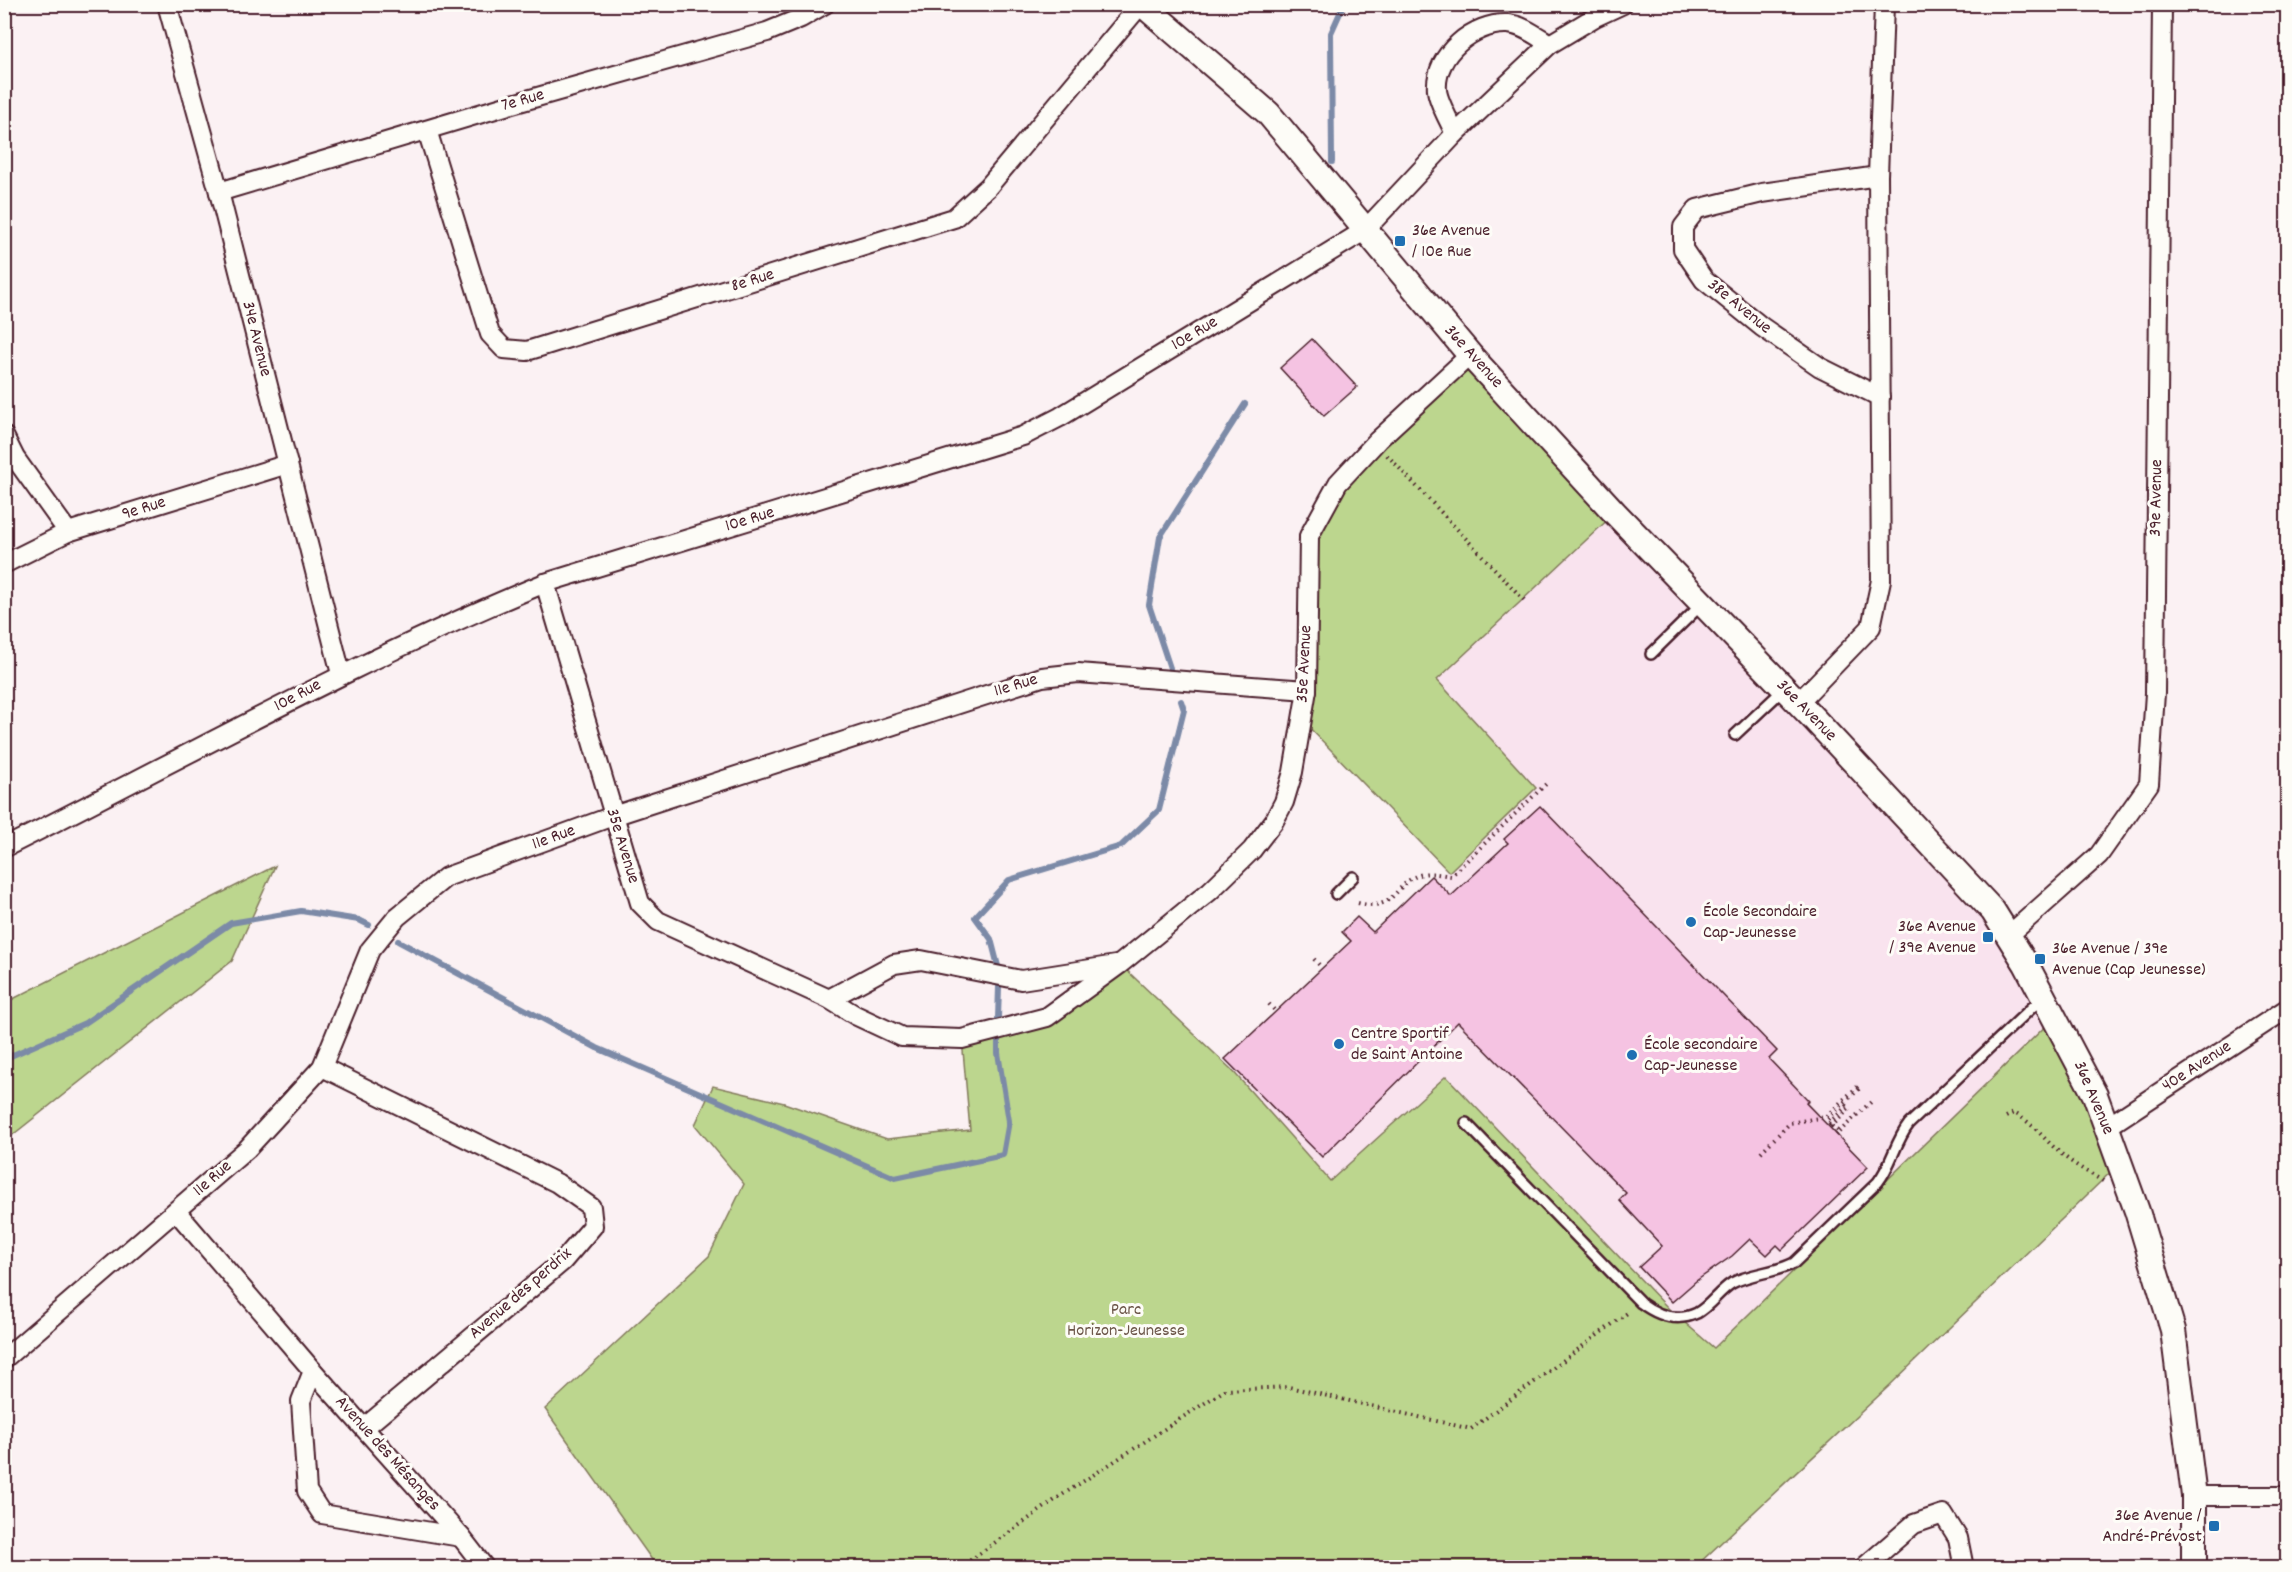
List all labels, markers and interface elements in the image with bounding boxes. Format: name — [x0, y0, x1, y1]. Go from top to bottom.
street label: 7e Rue — [499, 83, 547, 119]
place label: 36e Avenue / 10e Rue — [1412, 219, 1490, 265]
marker: 36e Avenue / 10e Rue — [1393, 234, 1407, 248]
street label: 8e Rue — [728, 263, 778, 299]
street label: 38e Avenue — [1701, 273, 1777, 341]
street label: 34e Avenue — [235, 299, 277, 379]
street label: 10e Rue — [1167, 310, 1223, 358]
street label: 36e Avenue — [1438, 320, 1508, 394]
street label: 39e Avenue — [2144, 459, 2170, 537]
street label: 9e Rue — [119, 490, 169, 527]
street label: 10e Rue — [722, 501, 778, 539]
street label: 35e Avenue — [1290, 625, 1320, 703]
street label: 11e Rue — [991, 668, 1041, 704]
street label: 10e Rue — [270, 673, 326, 719]
street label: 36e Avenue — [1770, 674, 1842, 748]
street label: 35e Avenue — [599, 805, 645, 887]
street label: 11e Rue — [529, 819, 579, 857]
place label: École Secondaire Cap-Jeunesse — [1703, 900, 1817, 946]
marker: École Secondaire Cap-Jeunesse — [1684, 915, 1698, 929]
place label: 36e Avenue / 39e Avenue — [1889, 915, 1976, 961]
marker: 36e Avenue / 39e Avenue — [1981, 930, 1995, 944]
place label: 36e Avenue / 39e Avenue (Cap Jeunesse) — [2052, 937, 2206, 983]
marker: 36e Avenue / 39e Avenue (Cap Jeunesse) — [2033, 952, 2047, 966]
place label: Centre Sportif de Saint Antoine — [1351, 1022, 1463, 1068]
place label: École secondaire Cap-Jeunesse — [1644, 1033, 1758, 1079]
street label: 40e Avenue — [2157, 1035, 2237, 1099]
marker: Centre Sportif de Saint Antoine — [1332, 1037, 1346, 1051]
marker: École secondaire Cap-Jeunesse — [1625, 1048, 1639, 1062]
street label: 36e Avenue — [2066, 1057, 2120, 1139]
street label: 11e Rue — [188, 1155, 238, 1203]
street label: Avenue des perdrix — [464, 1242, 578, 1346]
park label: Parc Horizon-Jeunesse — [1067, 1298, 1185, 1344]
street label: Avenue des Mésanges — [328, 1391, 446, 1517]
place label: 36e Avenue / André-Prévost — [2102, 1504, 2202, 1550]
marker: 36e Avenue / André-Prévost — [2207, 1519, 2221, 1533]

